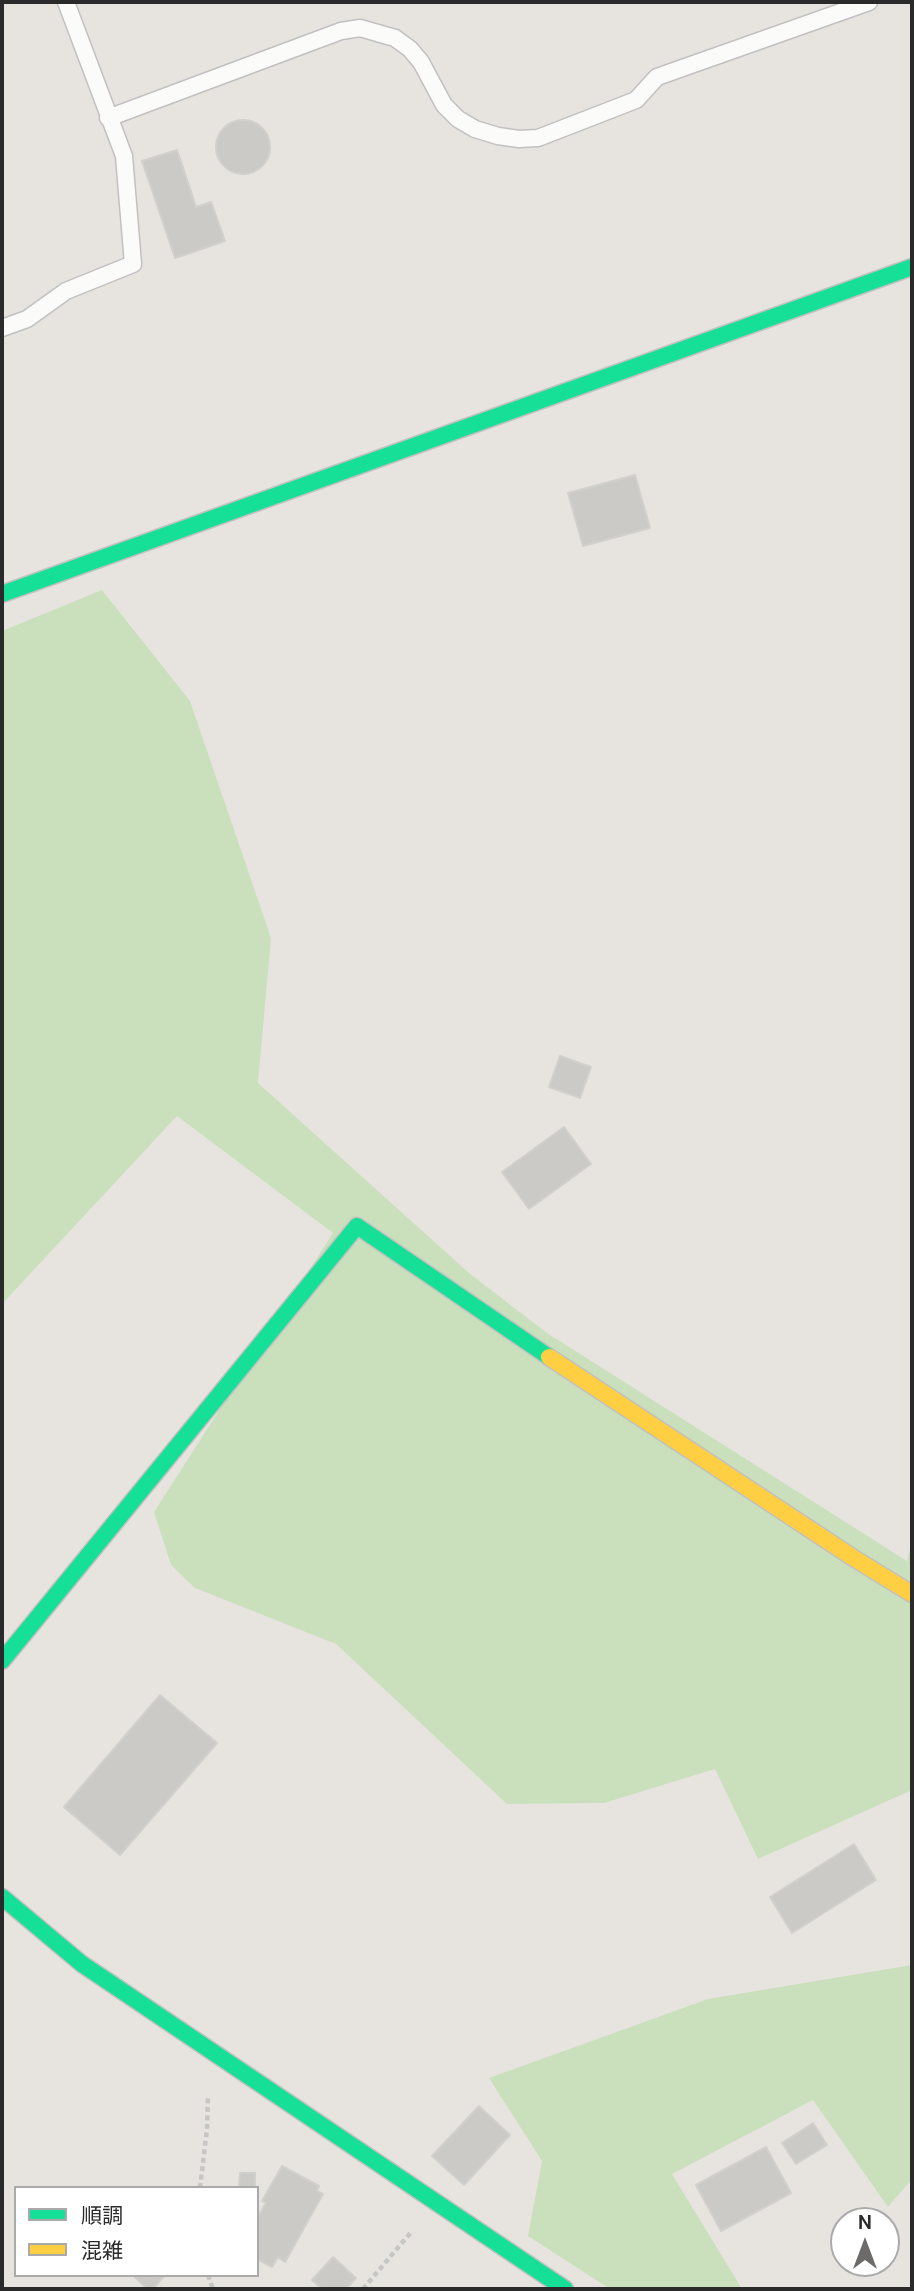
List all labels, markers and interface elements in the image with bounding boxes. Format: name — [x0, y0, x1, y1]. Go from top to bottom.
legend — [14, 2186, 259, 2277]
text: 順調 — [81, 2202, 123, 2230]
north arrow — [830, 2207, 900, 2277]
text: N — [858, 2210, 872, 2235]
text: 混雑 — [81, 2237, 123, 2265]

